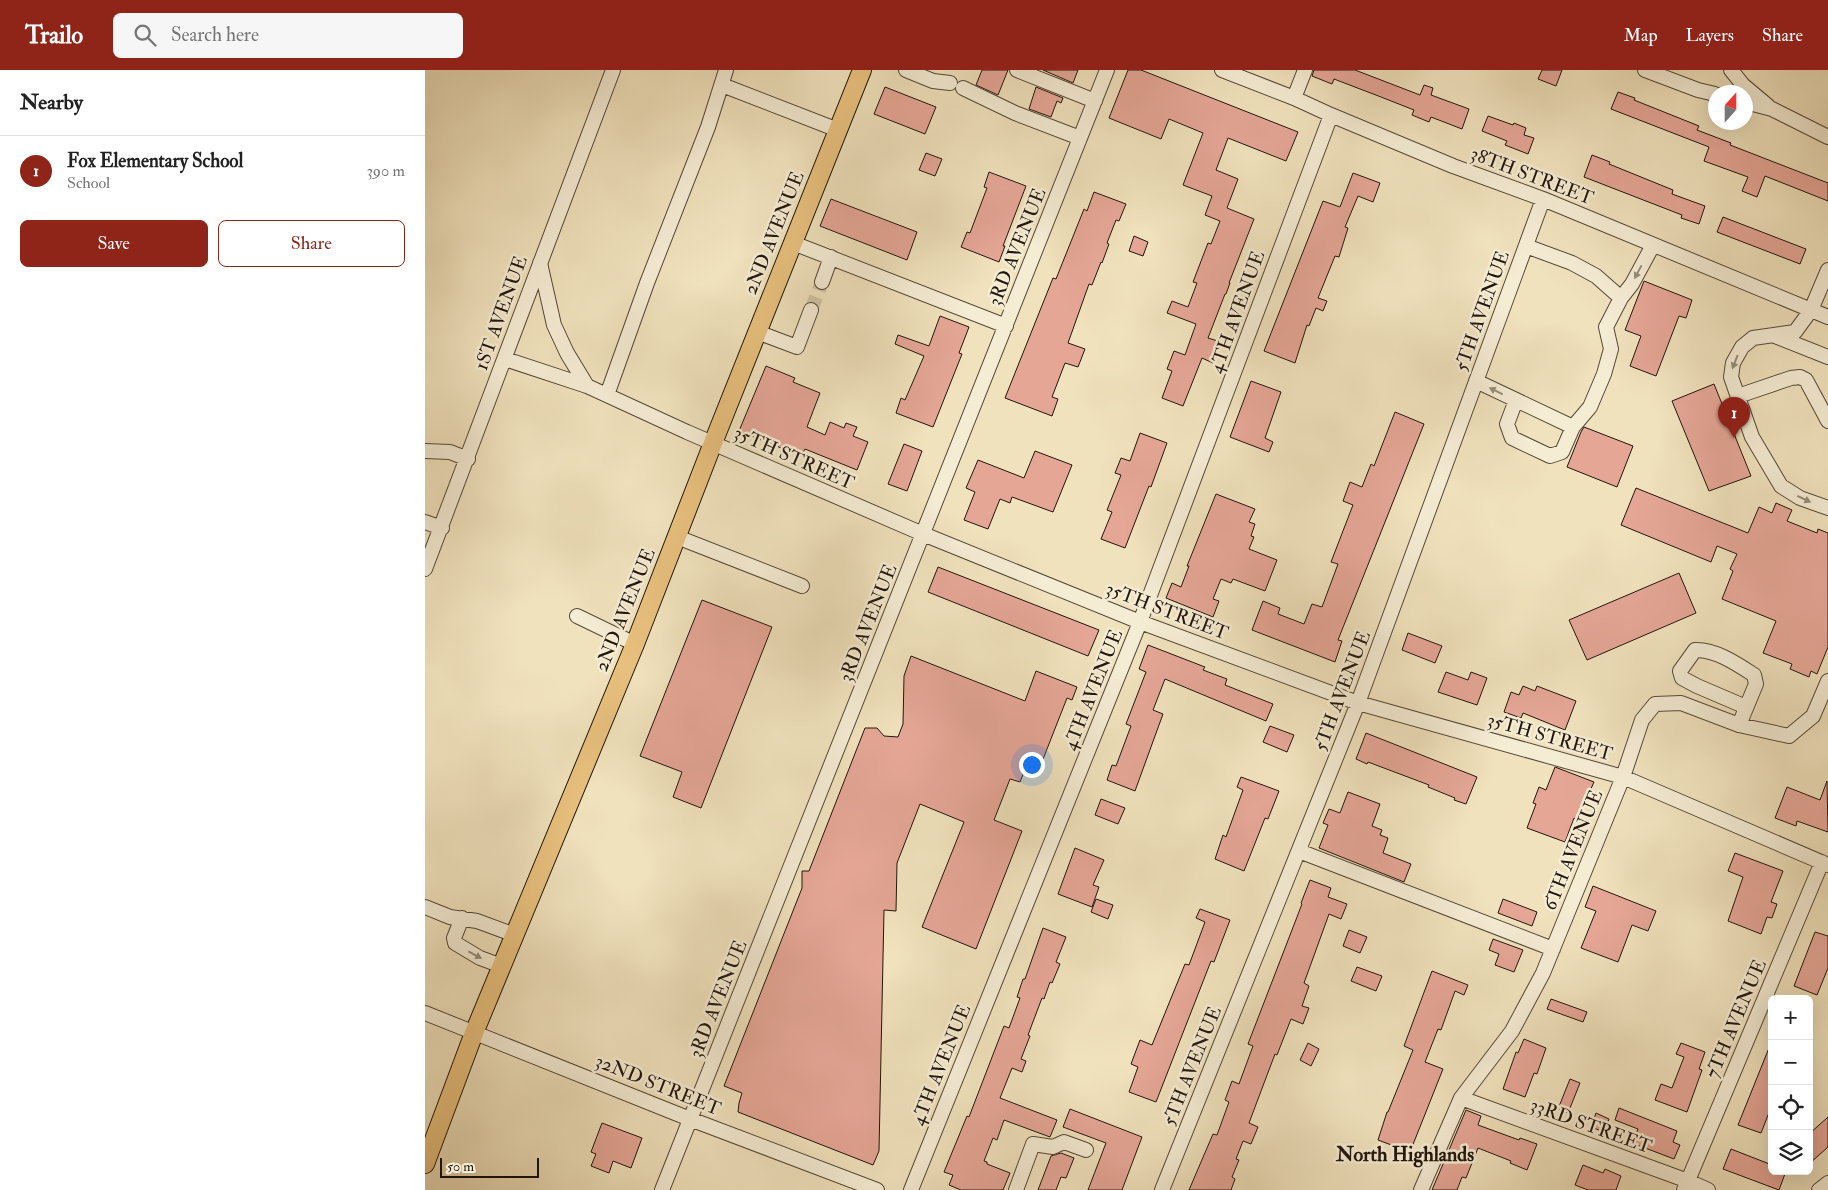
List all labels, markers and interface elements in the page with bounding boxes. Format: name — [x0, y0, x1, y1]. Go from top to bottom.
search box — [113, 13, 463, 58]
text: Trailo — [25, 20, 83, 51]
icon: search — [131, 21, 159, 49]
text: Search here — [171, 23, 259, 47]
text: Map — [1624, 24, 1658, 47]
text: Layers — [1686, 24, 1734, 47]
text: Share — [1762, 24, 1803, 47]
north arrow — [1708, 85, 1753, 130]
text: Nearby — [20, 89, 83, 116]
street label: 38TH STREET — [1467, 142, 1597, 210]
text: Fox Elementary School — [67, 149, 243, 173]
text: 1 — [33, 161, 39, 181]
text: 390 m — [367, 161, 405, 181]
street label: 2ND AVENUE — [738, 168, 810, 298]
text: School — [67, 173, 110, 193]
street label: 3RD AVENUE — [982, 184, 1052, 309]
button: Save — [20, 220, 208, 267]
button: Share — [218, 220, 405, 267]
street label: 4TH AVENUE — [1204, 247, 1270, 377]
street label: 5TH AVENUE — [1449, 247, 1515, 375]
street label: 1ST AVENUE — [469, 252, 533, 374]
one-way arrow — [1634, 265, 1642, 280]
one-way arrow — [1731, 355, 1739, 370]
one-way arrow — [1489, 387, 1503, 395]
pin: 1 — [1718, 397, 1750, 438]
street label: 35TH STREET — [730, 421, 858, 495]
one-way arrow — [1796, 495, 1811, 504]
street label: 2ND AVENUE — [589, 545, 661, 675]
street label: 3RD AVENUE — [833, 560, 903, 685]
street label: 35TH STREET — [1102, 577, 1232, 645]
street label: 4TH AVENUE — [1058, 626, 1128, 754]
street label: 5TH AVENUE — [1308, 627, 1376, 754]
street label: 35TH STREET — [1485, 708, 1615, 766]
your location — [1019, 752, 1045, 778]
street label: 6TH AVENUE — [1538, 786, 1608, 914]
street label: 3RD AVENUE — [683, 936, 753, 1061]
one-way arrow — [468, 951, 483, 959]
street label: 7TH AVENUE — [1700, 956, 1772, 1082]
map controls — [1768, 995, 1813, 1175]
button: + — [1768, 995, 1813, 1040]
street label: 4TH AVENUE — [906, 1001, 976, 1129]
street label: 5TH AVENUE — [1157, 1003, 1227, 1129]
button: − — [1768, 1040, 1813, 1085]
street label: 32ND STREET — [592, 1049, 724, 1121]
button: locate — [1768, 1085, 1813, 1130]
street label: 33RD STREET — [1527, 1093, 1655, 1159]
button: layers — [1768, 1130, 1813, 1175]
district label: North Highlands — [1335, 1142, 1474, 1168]
scale bar — [440, 1155, 539, 1178]
text: 50 m — [447, 1158, 474, 1175]

